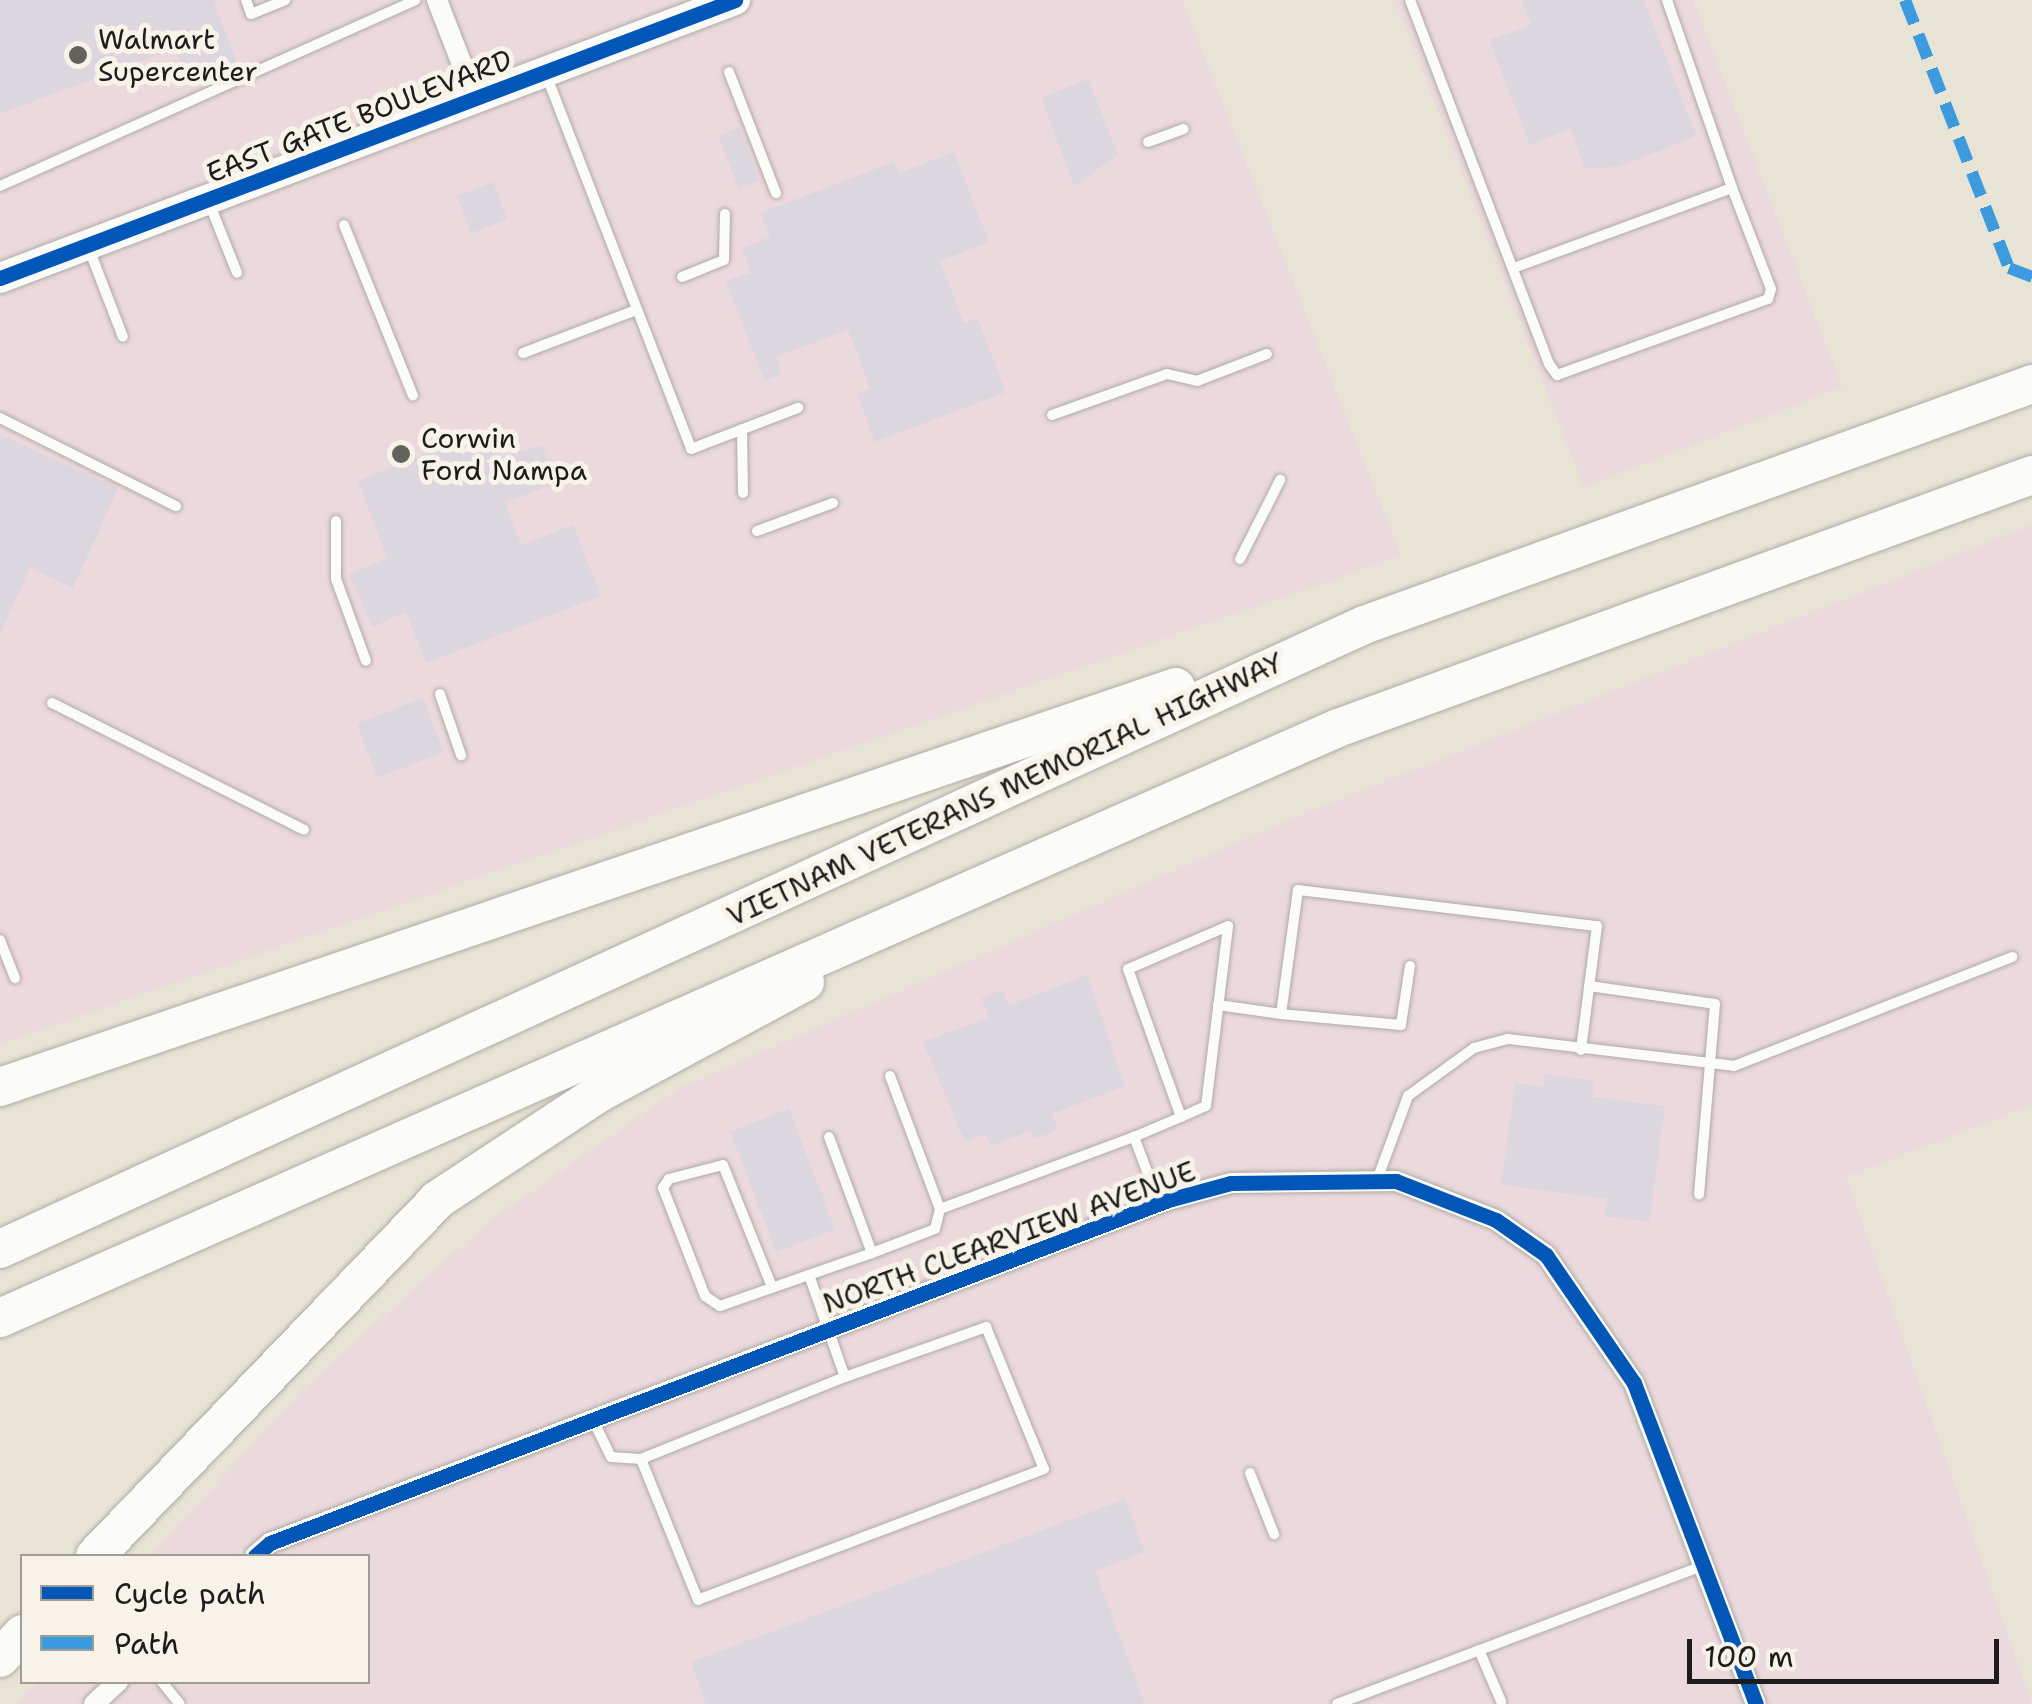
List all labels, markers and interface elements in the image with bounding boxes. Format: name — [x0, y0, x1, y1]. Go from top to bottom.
place label: Walmart Supercenter — [98, 22, 258, 88]
street label: EAST GATE BOULEVARD — [202, 42, 516, 190]
marker: Walmart Supercenter — [67, 44, 89, 66]
place label: Corwin Ford Nampa — [421, 421, 587, 487]
marker: Corwin Ford Nampa — [390, 443, 412, 465]
street label: VIETNAM VETERANS MEMORIAL HIGHWAY — [722, 645, 1288, 933]
street label: NORTH CLEARVIEW AVENUE — [818, 1154, 1200, 1320]
legend — [20, 1554, 370, 1684]
text: Cycle path — [114, 1573, 266, 1614]
scale bar — [1692, 1619, 2004, 1681]
text: Path — [114, 1623, 180, 1664]
text: 100 m — [1704, 1636, 1794, 1677]

